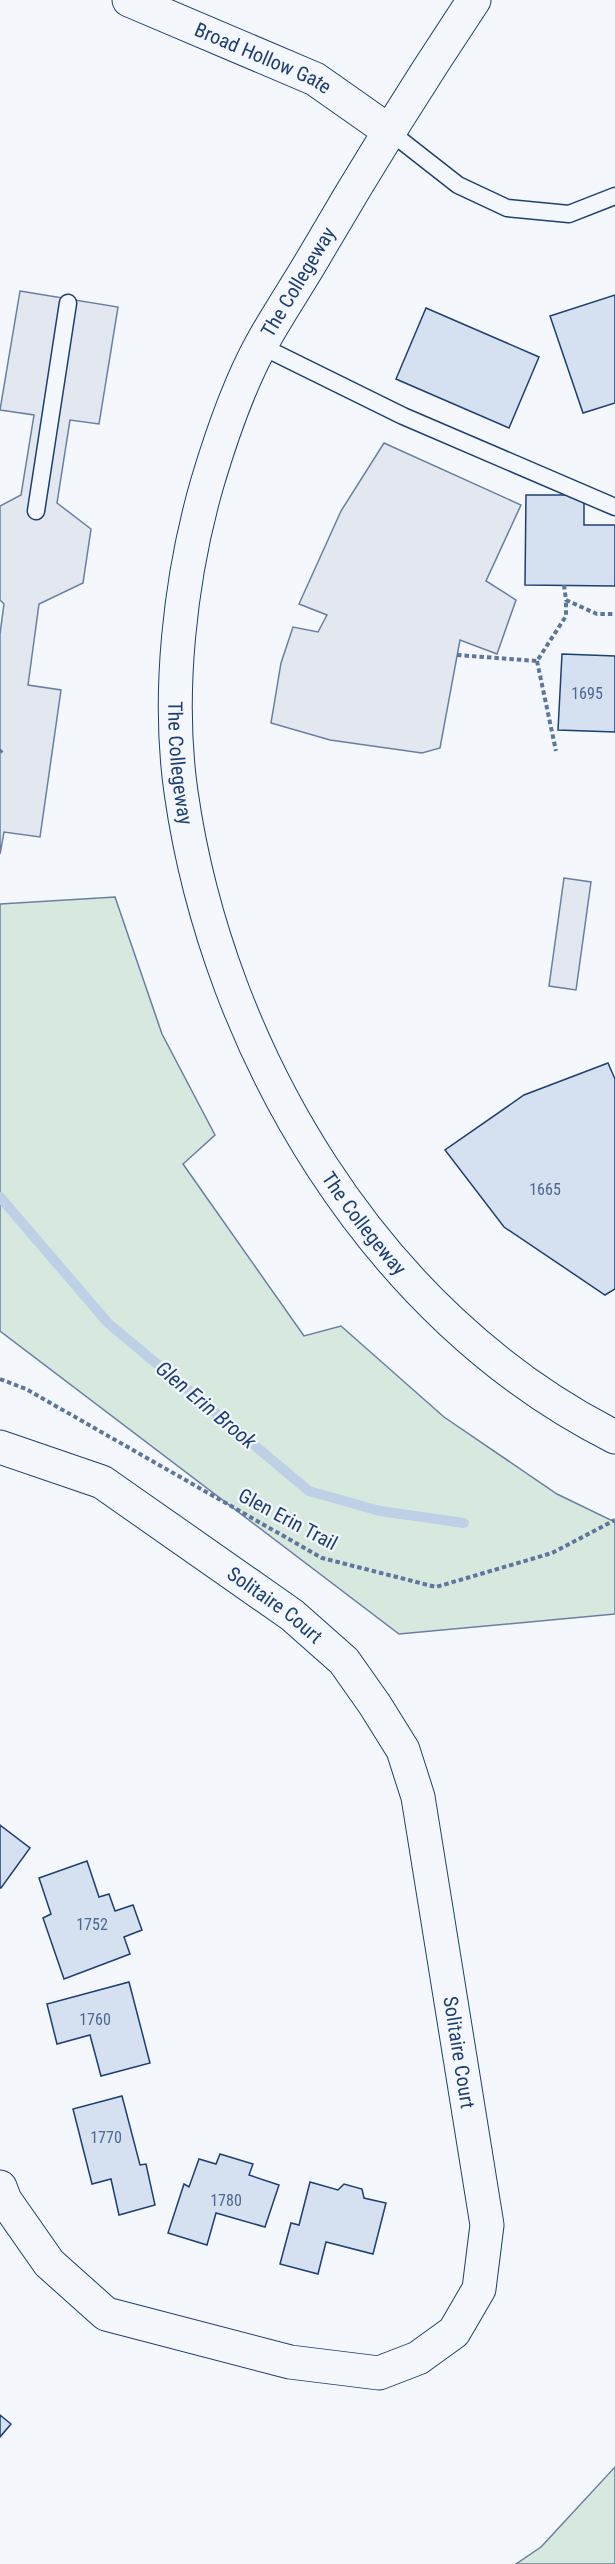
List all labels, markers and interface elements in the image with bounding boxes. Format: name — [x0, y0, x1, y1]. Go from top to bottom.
street label: Broad Hollow Gate — [191, 17, 336, 99]
street label: The Collegeway — [256, 223, 340, 341]
house number: 1695 — [571, 684, 603, 703]
street label: The Collegeway — [163, 701, 198, 827]
street label: The Collegeway — [317, 1167, 411, 1280]
house number: 1665 — [529, 1180, 561, 1199]
water label: Glen Erin Brook — [151, 1356, 262, 1454]
street label: Glen Erin Trail — [234, 1483, 342, 1555]
street label: Solitaire Court — [223, 1561, 328, 1648]
house number: 1752 — [76, 1915, 108, 1934]
street label: Solitaire Court — [438, 1995, 480, 2110]
house number: 1760 — [79, 2010, 111, 2029]
house number: 1770 — [90, 2128, 122, 2147]
house number: 1780 — [210, 2191, 242, 2210]

